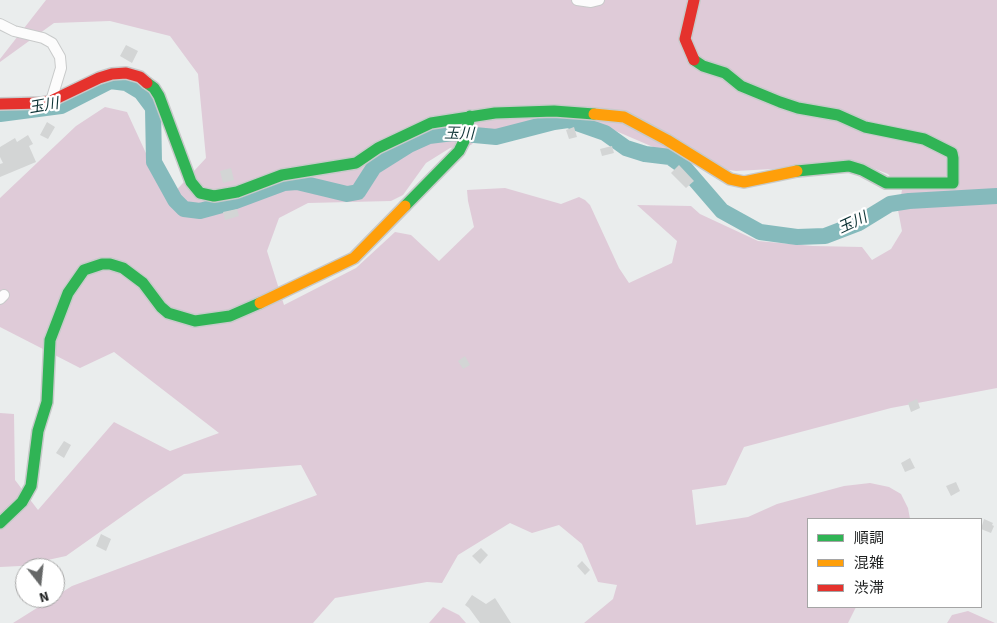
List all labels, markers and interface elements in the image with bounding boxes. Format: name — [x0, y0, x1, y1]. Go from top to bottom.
water label: 玉川 — [28, 96, 60, 118]
water label: 玉川 — [444, 126, 474, 144]
water label: 玉川 — [836, 210, 870, 238]
legend — [807, 518, 982, 608]
text: 順調 — [854, 528, 884, 549]
text: 混雑 — [854, 553, 884, 574]
north arrow — [15, 558, 65, 608]
text: 渋滞 — [854, 578, 884, 599]
text: N — [37, 586, 51, 607]

